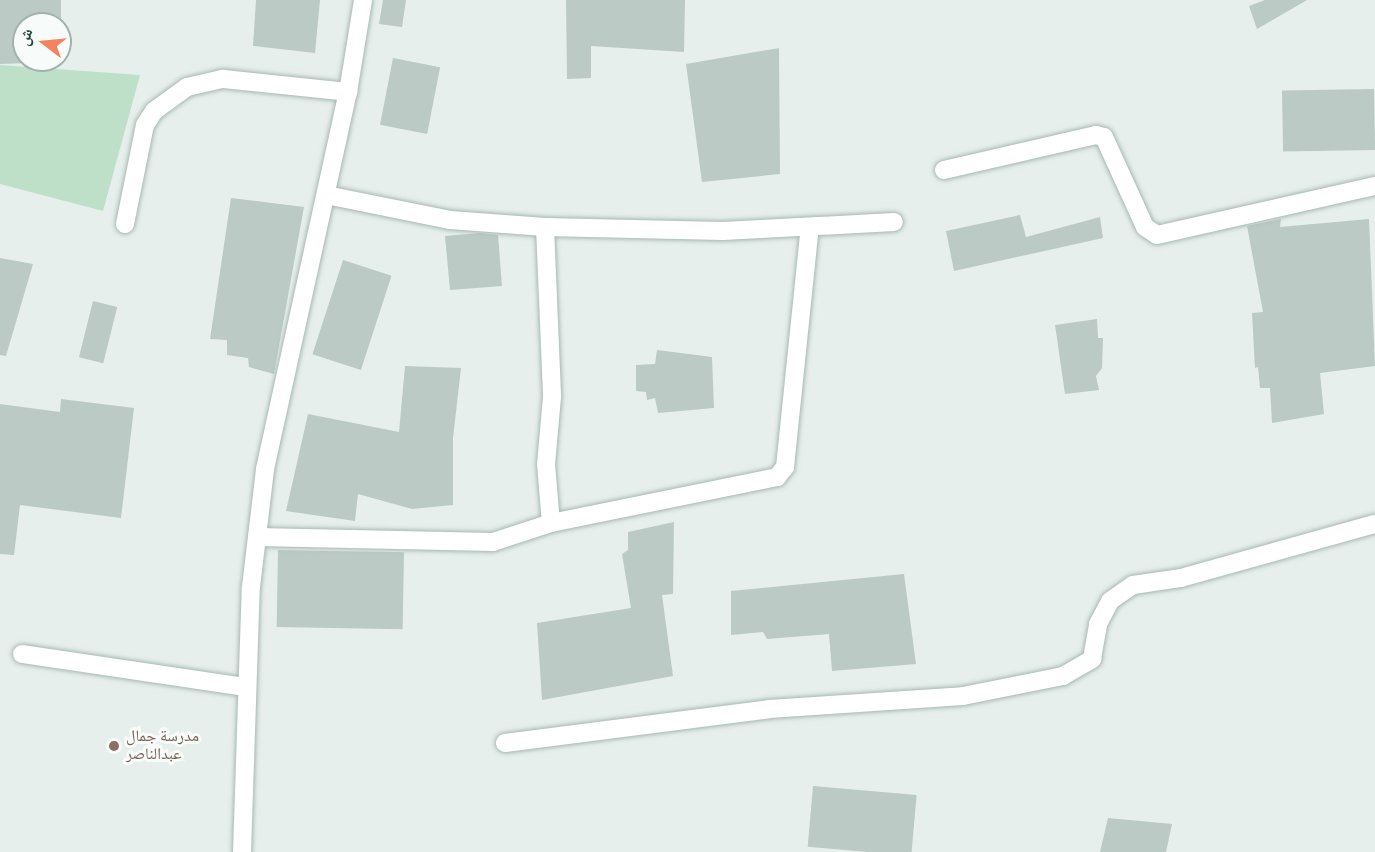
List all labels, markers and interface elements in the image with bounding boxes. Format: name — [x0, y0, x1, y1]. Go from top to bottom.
north arrow — [12, 12, 72, 72]
text: ش — [15, 27, 39, 49]
place label: مدرسة جمال عبدالناصر — [126, 727, 199, 765]
marker: مدرسة جمال عبدالناصر — [107, 739, 121, 753]

